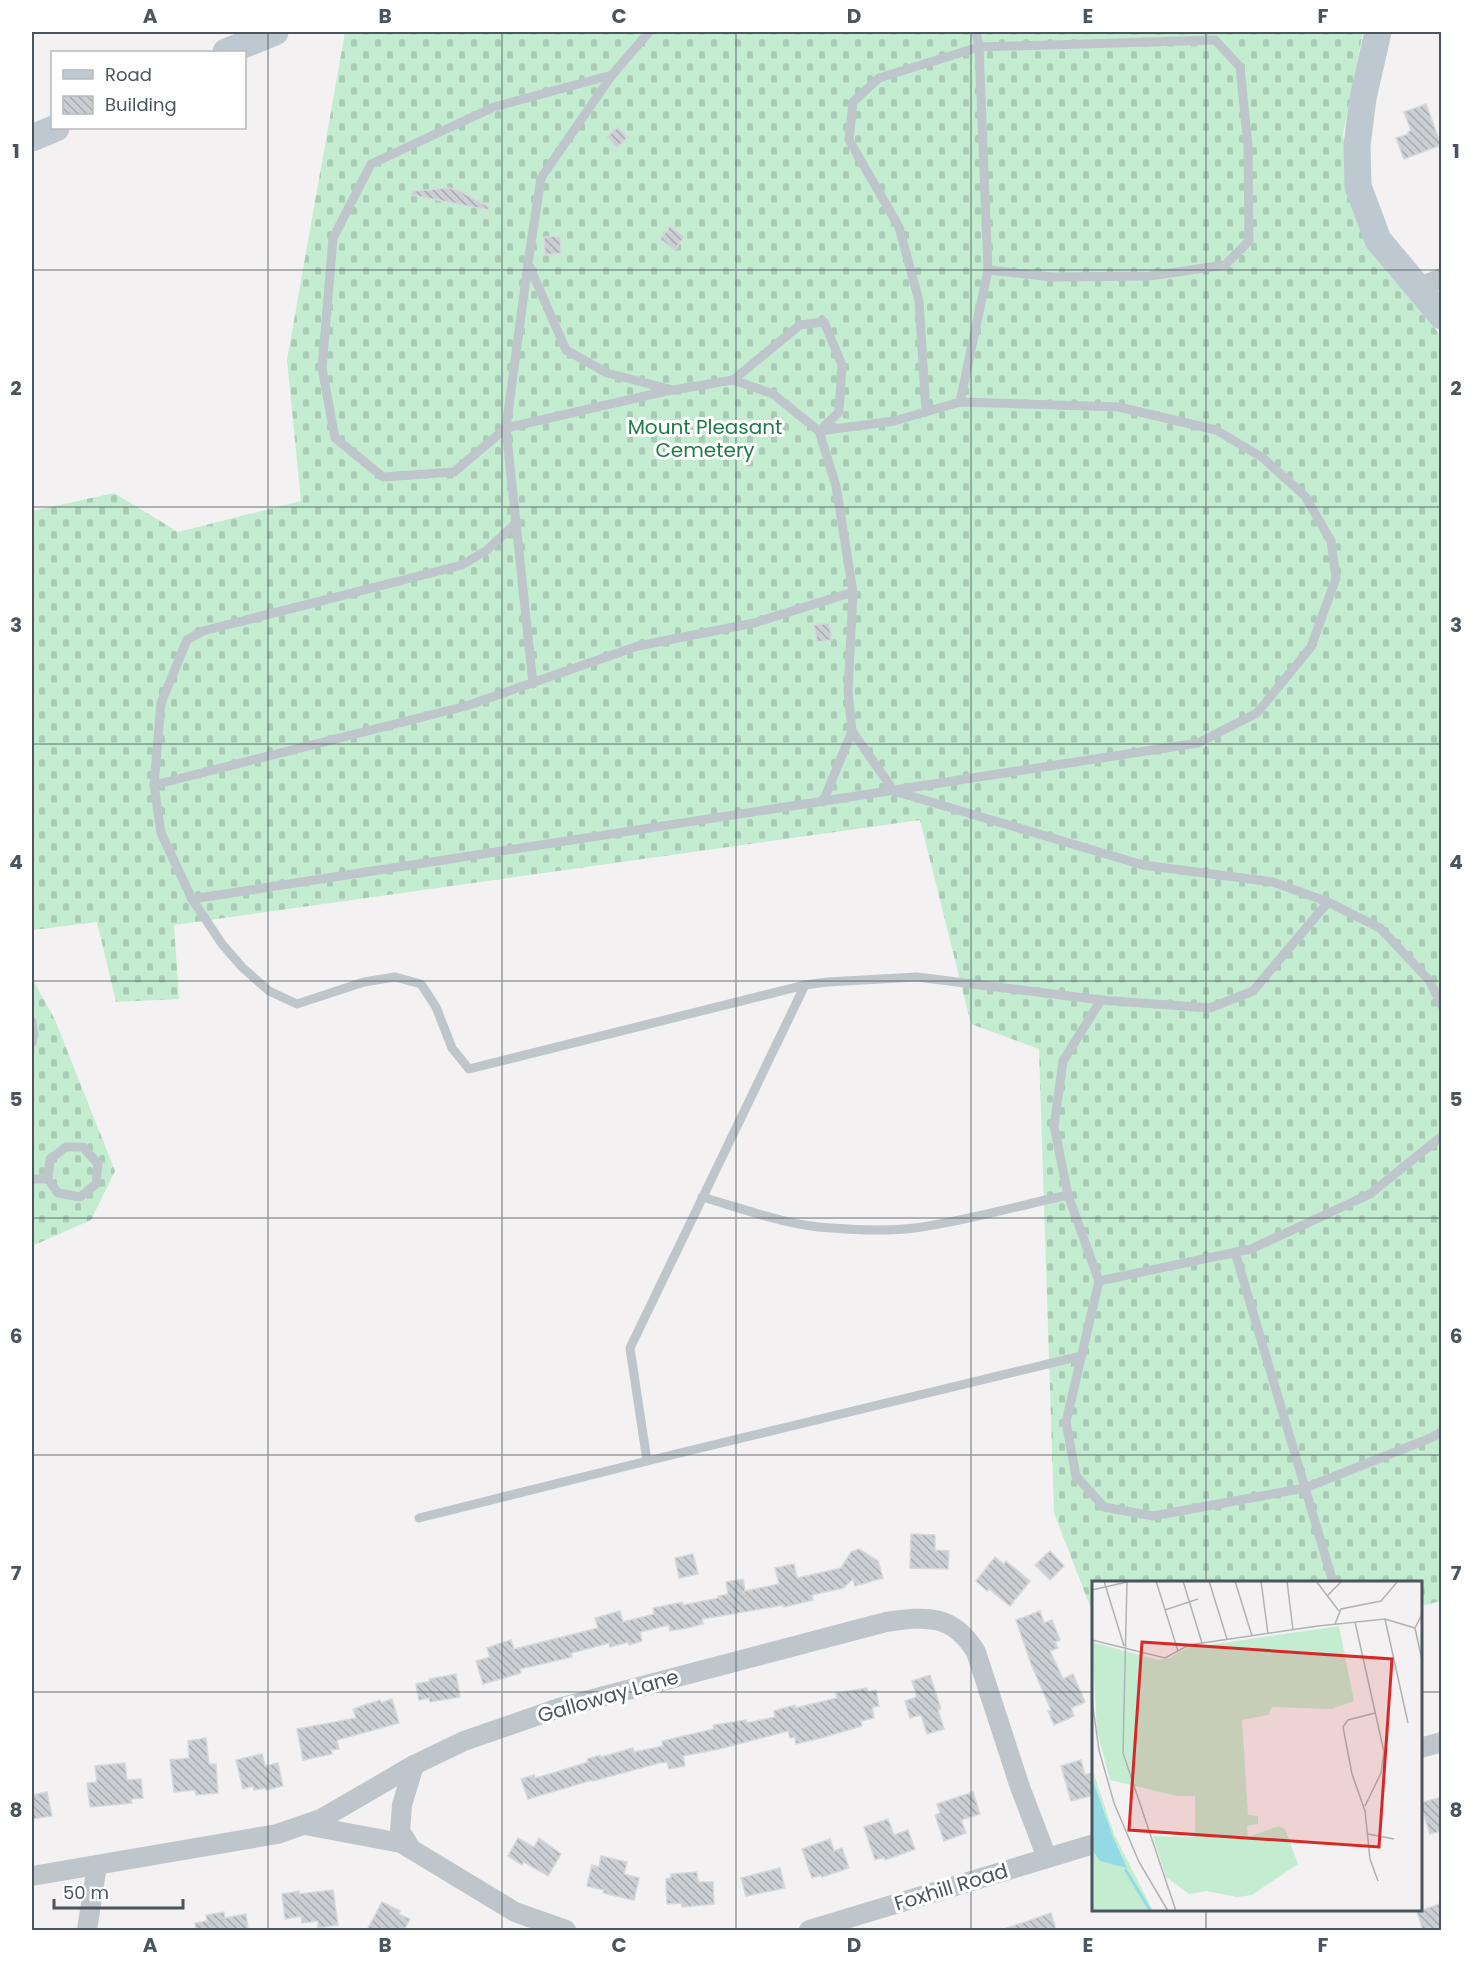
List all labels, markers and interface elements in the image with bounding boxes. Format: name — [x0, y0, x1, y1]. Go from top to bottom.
text: A — [143, 2, 158, 30]
text: B — [378, 2, 392, 30]
text: C — [611, 2, 627, 30]
text: D — [847, 2, 861, 30]
text: E — [1083, 2, 1093, 30]
text: F — [1318, 2, 1329, 30]
legend — [51, 51, 246, 129]
text: Road — [105, 62, 152, 87]
text: Building — [105, 92, 177, 117]
text: 1 — [12, 137, 20, 165]
text: 1 — [1452, 137, 1460, 165]
text: 2 — [10, 374, 22, 402]
text: 2 — [1450, 374, 1462, 402]
park label: Mount Pleasant Cemetery — [628, 413, 782, 464]
text: 3 — [10, 611, 22, 639]
text: 3 — [1450, 611, 1462, 639]
text: 4 — [9, 848, 23, 876]
text: 4 — [1449, 848, 1463, 876]
text: 5 — [10, 1085, 23, 1113]
text: 5 — [1450, 1085, 1463, 1113]
text: 6 — [10, 1322, 22, 1350]
text: 6 — [1450, 1322, 1462, 1350]
text: 7 — [11, 1559, 22, 1587]
text: 7 — [1451, 1559, 1462, 1587]
inset map — [1092, 1581, 1422, 1911]
street label: Galloway Lane — [534, 1662, 682, 1730]
text: 8 — [10, 1796, 22, 1824]
text: 8 — [1450, 1796, 1462, 1824]
street label: Foxhill Road — [891, 1856, 1011, 1918]
scale bar — [54, 1872, 183, 1910]
text: 50 m — [63, 1880, 109, 1905]
text: A — [143, 1931, 158, 1959]
text: B — [378, 1931, 392, 1959]
text: C — [611, 1931, 627, 1959]
text: D — [847, 1931, 861, 1959]
text: E — [1083, 1931, 1093, 1959]
text: F — [1318, 1931, 1329, 1959]

